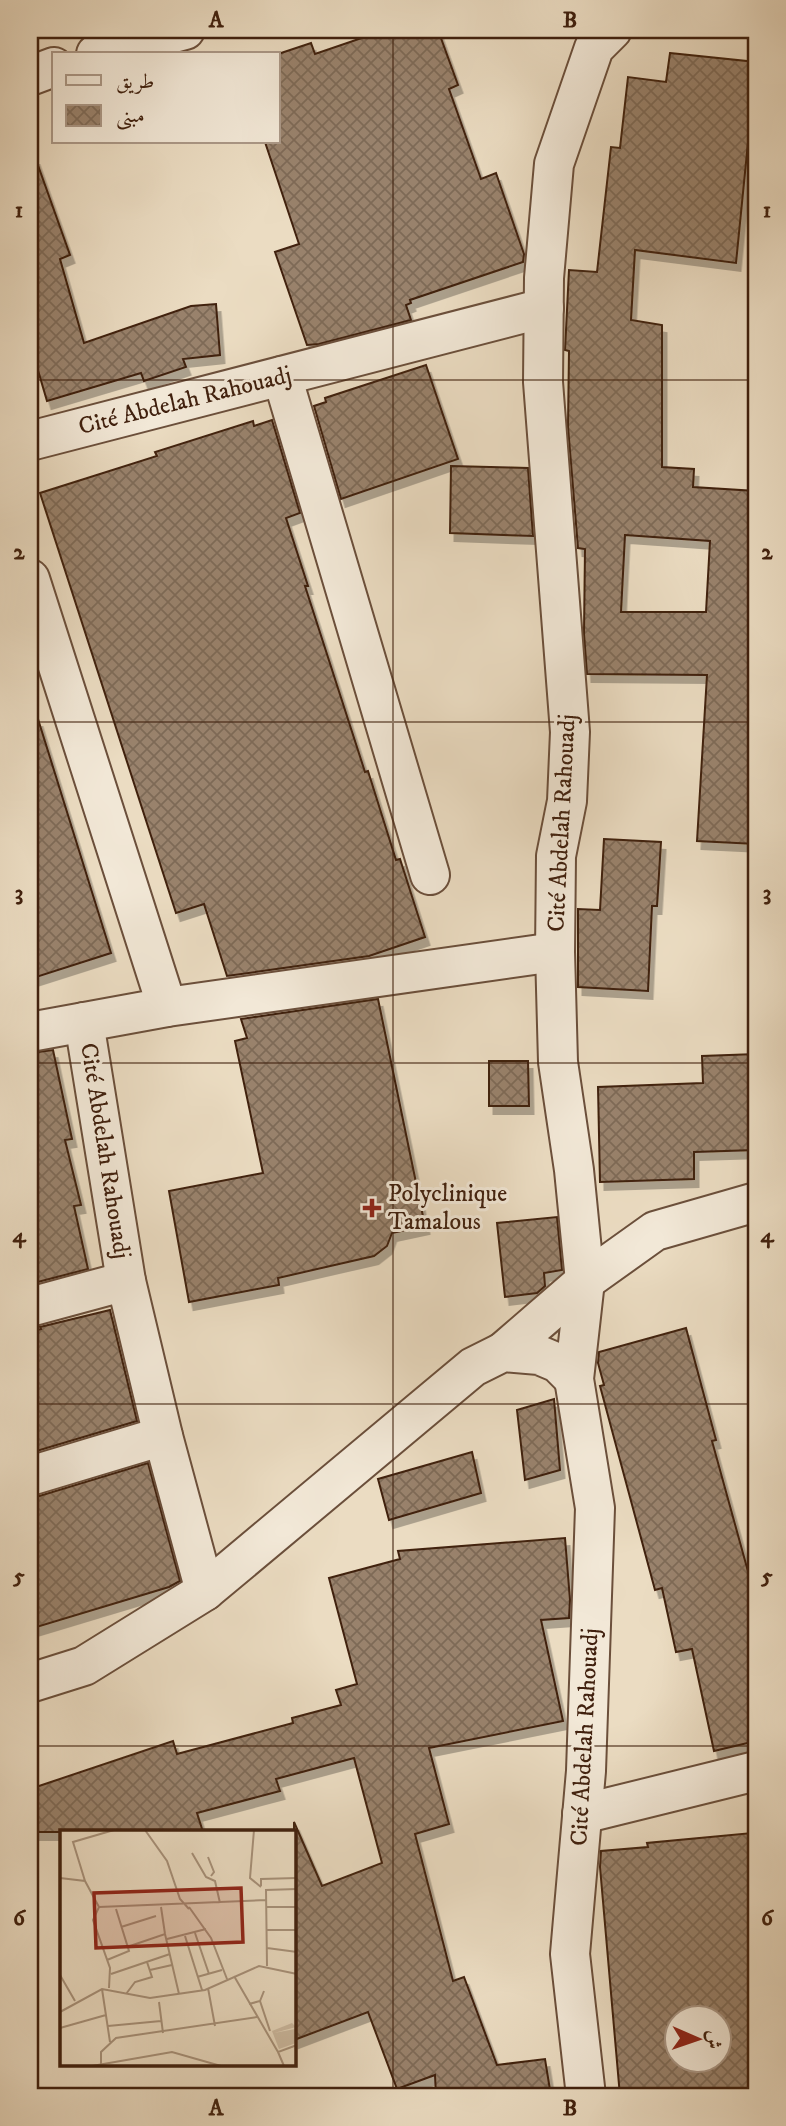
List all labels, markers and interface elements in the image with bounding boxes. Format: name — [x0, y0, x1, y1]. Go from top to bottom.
text: A — [208, 6, 225, 35]
text: B — [563, 6, 577, 35]
legend — [52, 52, 280, 144]
text: طريق — [116, 69, 154, 95]
text: مبنى — [116, 103, 145, 130]
text: 1 — [15, 196, 23, 225]
text: 1 — [763, 196, 771, 225]
street label: Cité Abdelah Rahouadj — [76, 360, 294, 442]
text: 2 — [13, 538, 25, 567]
text: 2 — [761, 538, 773, 567]
street label: Cité Abdelah Rahouadj — [541, 713, 583, 933]
text: 3 — [15, 879, 23, 908]
text: 3 — [763, 879, 771, 908]
street label: Cité Abdelah Rahouadj — [73, 1041, 137, 1261]
place label: Polyclinique Tamalous — [388, 1179, 507, 1237]
marker: Polyclinique Tamalous — [362, 1198, 382, 1218]
text: 4 — [12, 1221, 27, 1250]
text: 4 — [760, 1221, 775, 1250]
text: 5 — [12, 1562, 25, 1591]
text: 5 — [760, 1562, 773, 1591]
street label: Cité Abdelah Rahouadj — [564, 1627, 606, 1847]
inset map — [60, 1830, 296, 2066]
text: 6 — [13, 1904, 27, 1933]
text: 6 — [761, 1904, 775, 1933]
north arrow — [664, 2004, 734, 2074]
text: ش — [702, 2030, 725, 2049]
text: A — [208, 2094, 225, 2123]
text: B — [563, 2094, 577, 2123]

